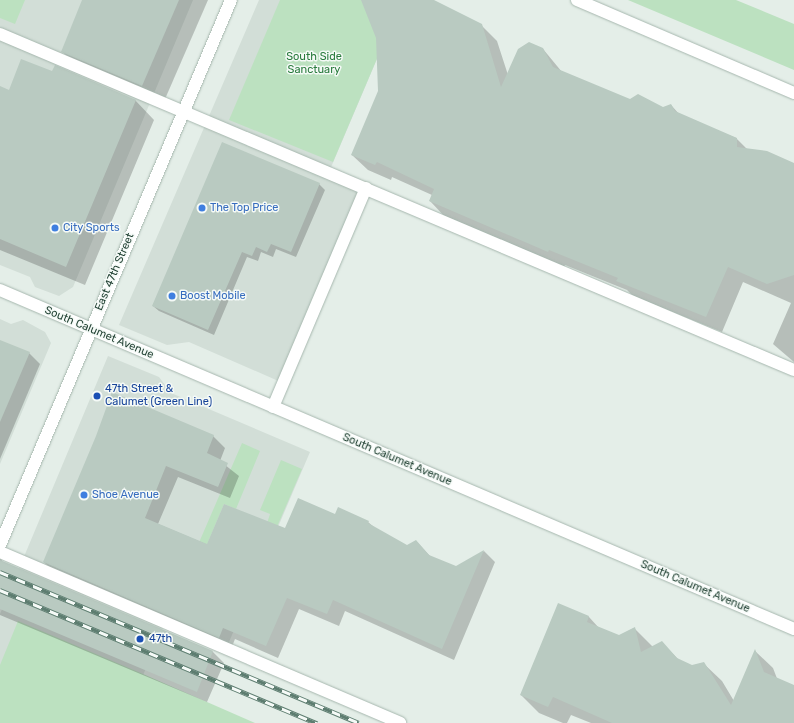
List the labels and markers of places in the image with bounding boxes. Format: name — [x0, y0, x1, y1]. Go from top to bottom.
place label: The Top Price — [210, 201, 279, 215]
marker: The Top Price — [197, 203, 207, 213]
place label: City Sports — [63, 221, 120, 235]
marker: City Sports — [50, 223, 60, 233]
place label: Boost Mobile — [180, 289, 246, 303]
marker: Boost Mobile — [167, 291, 177, 301]
place label: 47th Street & Calumet (Green Line) — [105, 383, 212, 409]
marker: 47th Street & Calumet (Green Line) — [92, 391, 102, 401]
place label: Shoe Avenue — [92, 488, 159, 502]
marker: Shoe Avenue — [79, 490, 89, 500]
place label: 47th — [149, 632, 172, 646]
marker: 47th — [134, 633, 146, 645]

